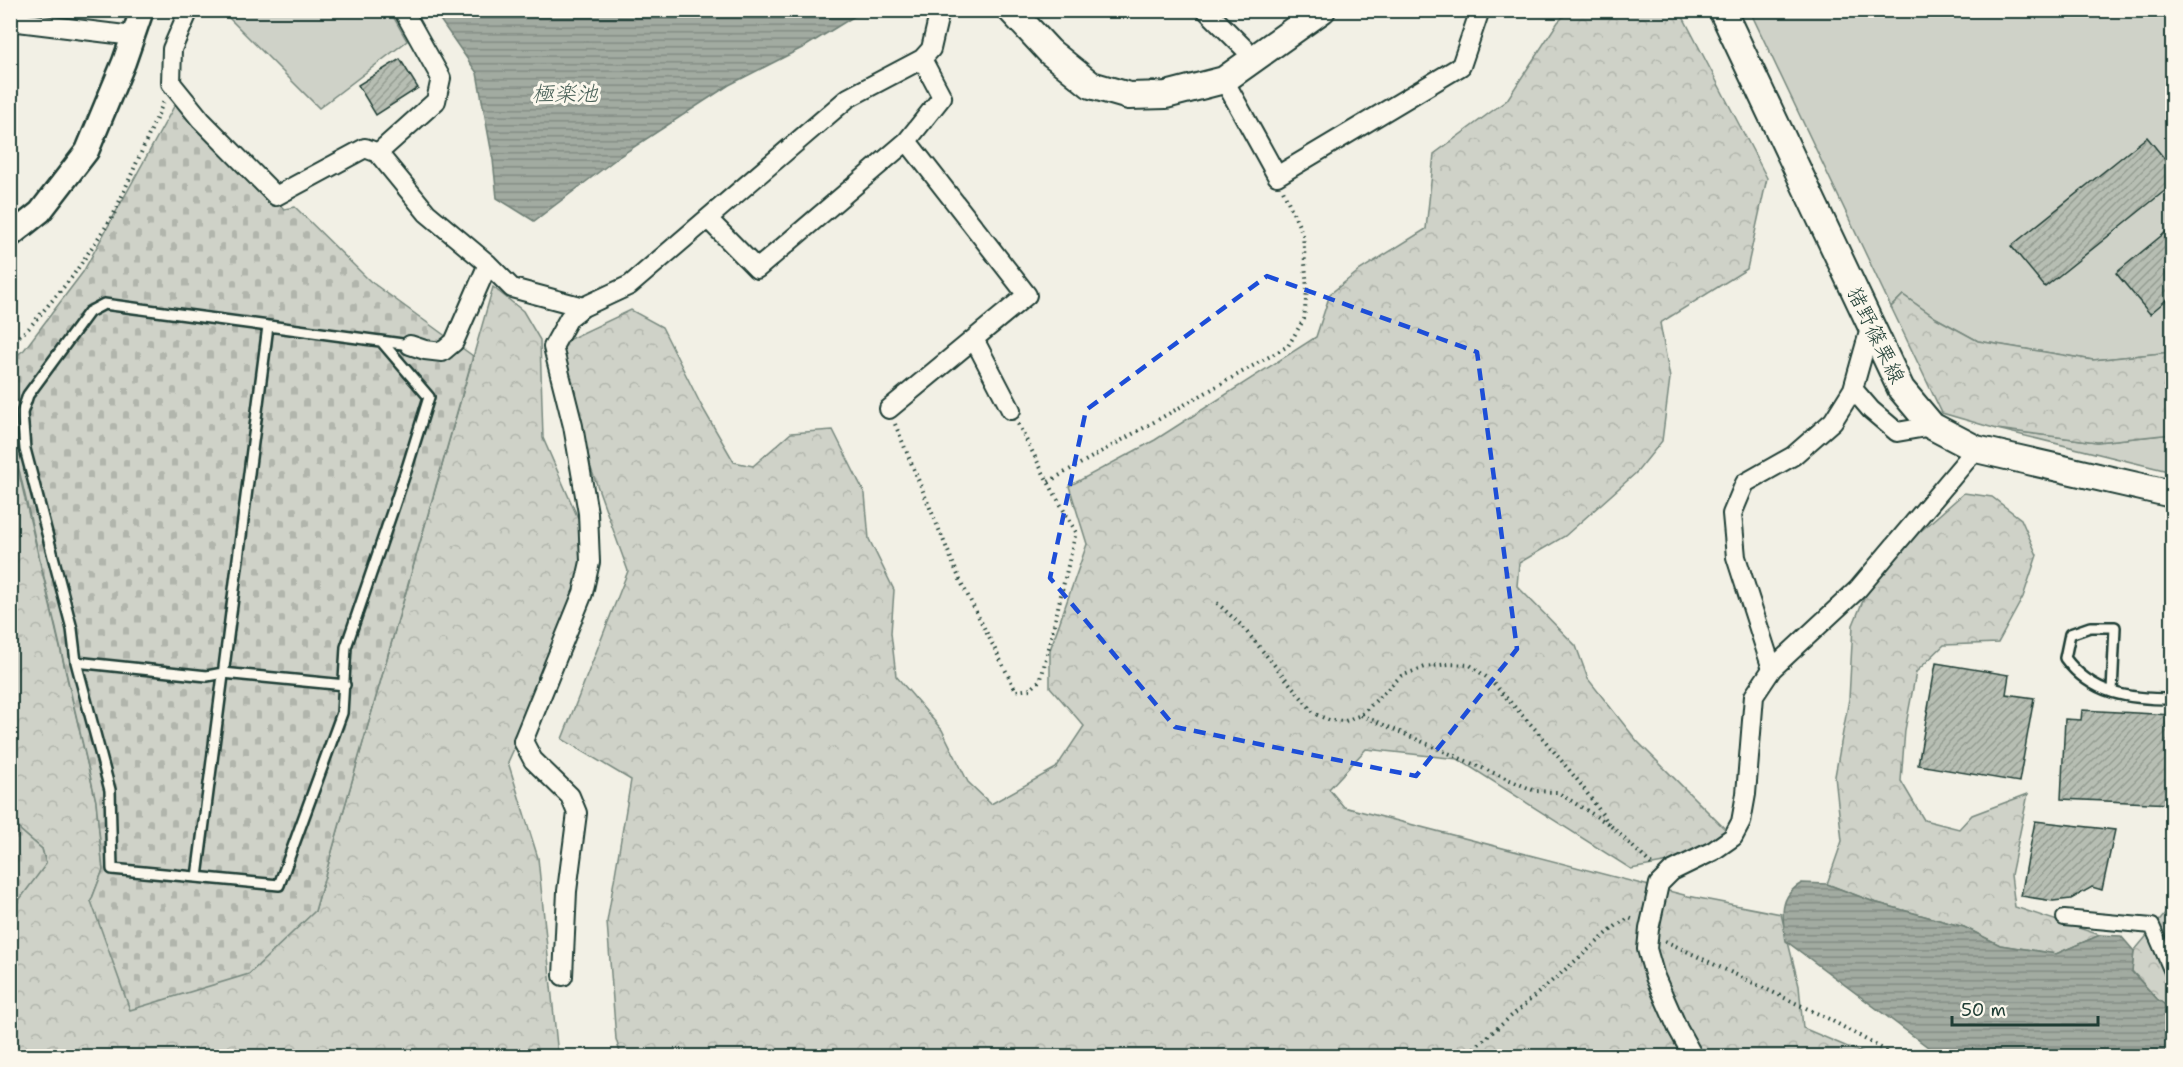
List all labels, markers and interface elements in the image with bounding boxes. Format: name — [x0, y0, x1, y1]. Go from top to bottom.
water label: 極楽池 — [532, 79, 599, 108]
street label: 猪野篠栗線 — [1840, 282, 1912, 388]
scale bar — [1952, 989, 2098, 1027]
text: 50 m — [1961, 998, 2006, 1022]

